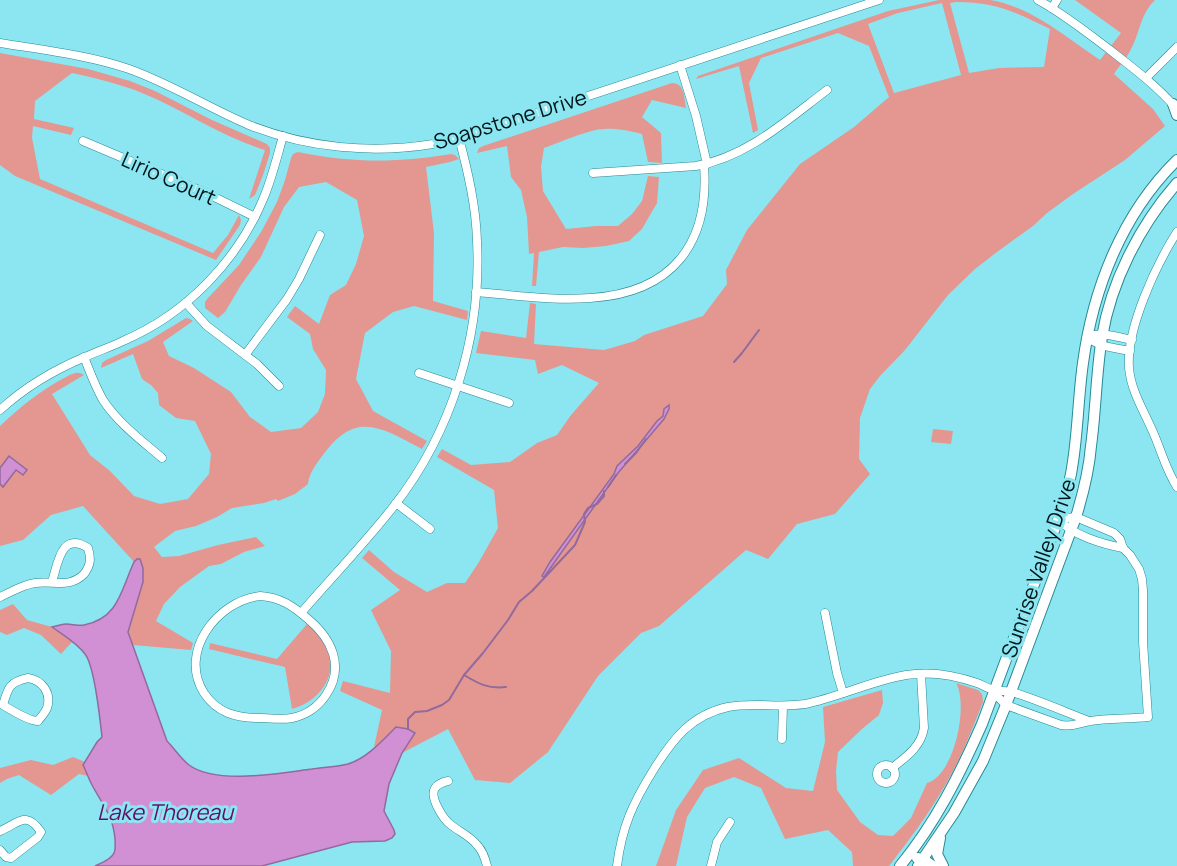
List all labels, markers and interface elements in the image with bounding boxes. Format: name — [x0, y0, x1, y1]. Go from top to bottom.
street label: Soapstone Drive — [430, 82, 590, 156]
street label: Lirio Court — [117, 145, 221, 211]
street label: Sunrise Valley Drive — [994, 475, 1082, 661]
water label: Lake Thoreau — [97, 797, 235, 827]

